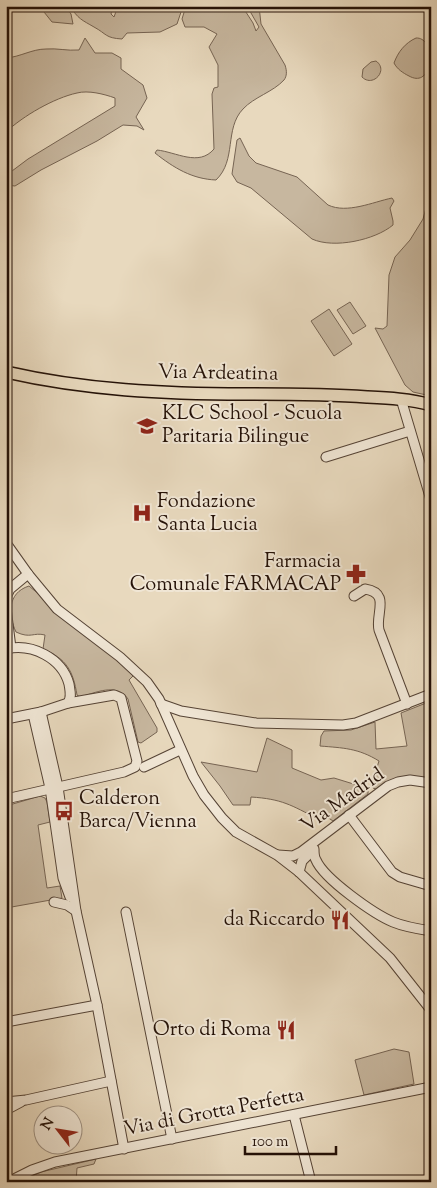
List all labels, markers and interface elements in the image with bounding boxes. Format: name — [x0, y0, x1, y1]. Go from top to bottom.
street label: Via Ardeatina — [158, 358, 278, 390]
place label: KLC School - Scuola Paritaria Bilingue — [162, 400, 342, 452]
school or university icon: KLC School - Scuola Paritaria Bilingue — [136, 415, 158, 437]
place label: Fondazione Santa Lucia — [157, 488, 258, 540]
hospital icon: Fondazione Santa Lucia — [131, 502, 153, 524]
place label: Farmacia Comunale FARMACAP — [130, 548, 341, 600]
pharmacy icon: Farmacia Comunale FARMACAP — [345, 563, 367, 585]
street label: Via Madrid — [295, 761, 391, 841]
place label: Calderon Barca/Vienna — [79, 785, 197, 837]
bus stop icon: Calderon Barca/Vienna — [53, 800, 75, 822]
place label: da Riccardo — [224, 906, 325, 935]
restaurant icon: da Riccardo — [329, 909, 351, 931]
place label: Orto di Roma — [153, 1016, 271, 1045]
restaurant icon: Orto di Roma — [275, 1019, 297, 1041]
street label: Via di Grotta Perfetta — [121, 1081, 307, 1145]
north arrow — [32, 1106, 82, 1156]
text: N — [37, 1114, 60, 1134]
scale bar — [245, 1123, 336, 1155]
text: 100 m — [252, 1132, 289, 1153]

